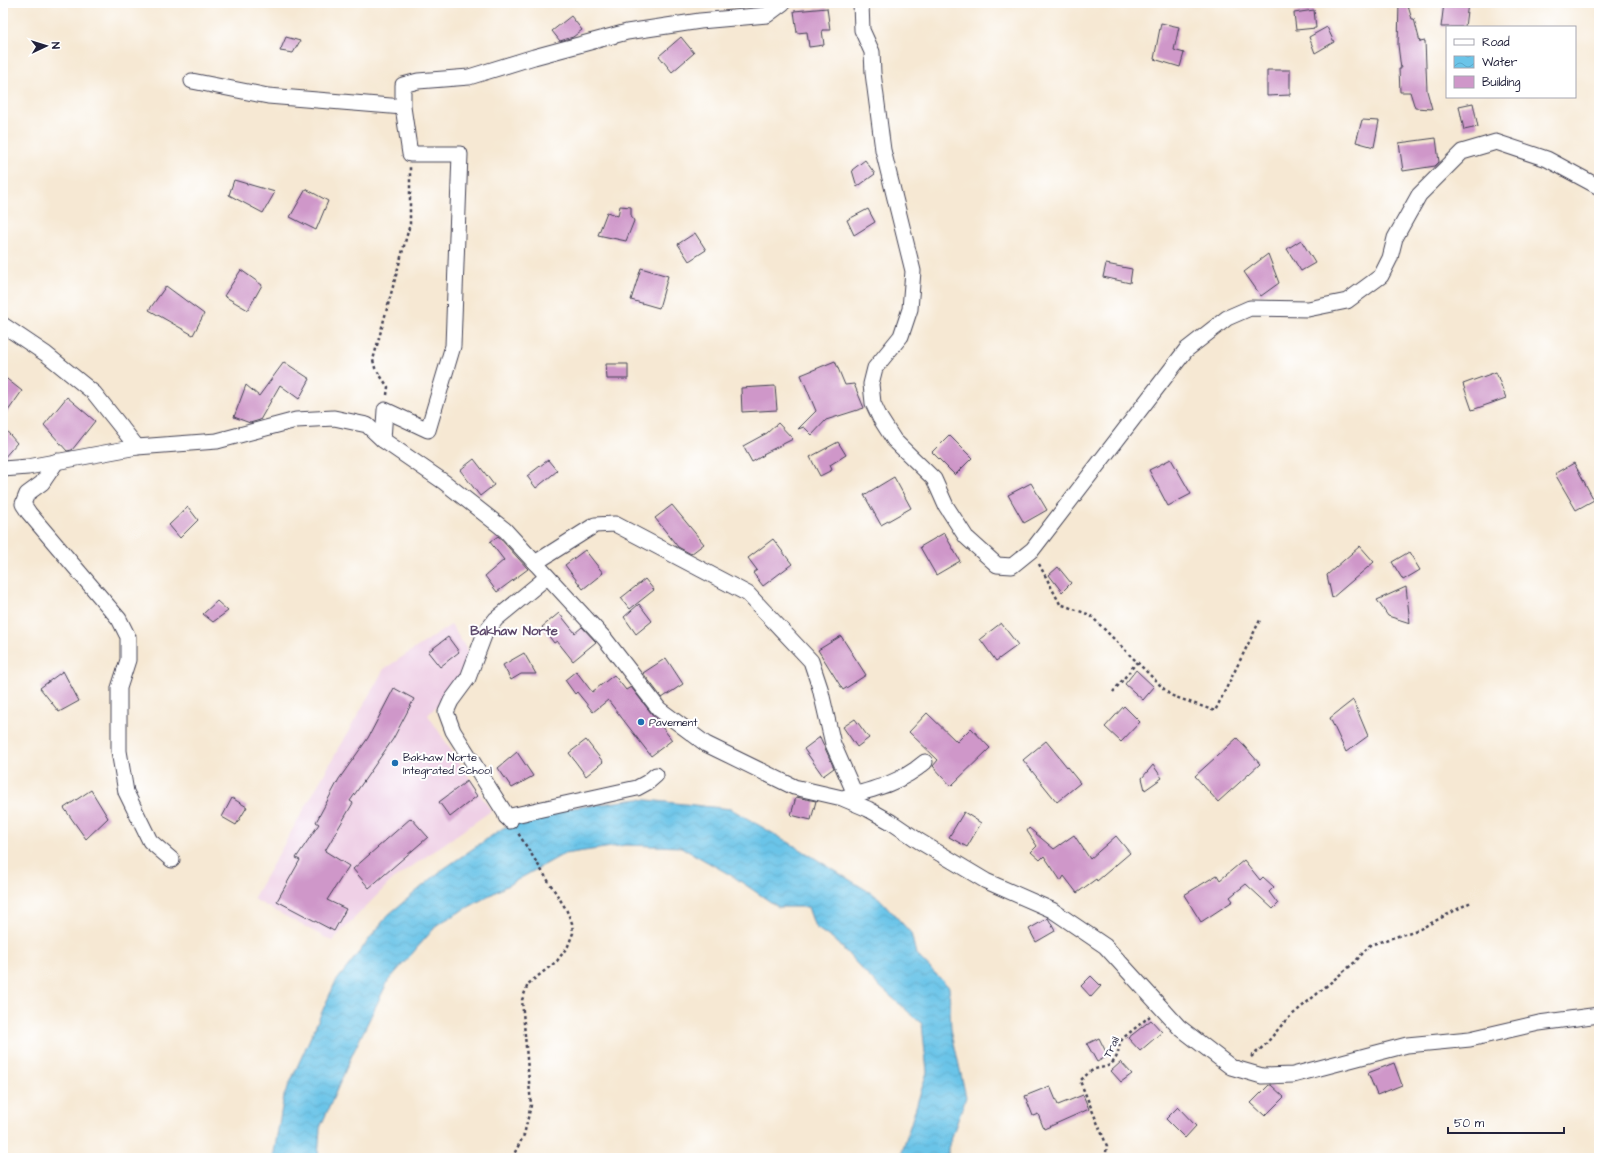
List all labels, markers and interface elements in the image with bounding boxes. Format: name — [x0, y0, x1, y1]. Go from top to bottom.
north arrow — [26, 26, 66, 66]
legend — [1446, 26, 1576, 98]
text: Road — [1482, 34, 1510, 51]
text: N — [48, 41, 63, 49]
text: Water — [1482, 54, 1518, 71]
text: Building — [1482, 74, 1520, 92]
district label: Bakhaw Norte — [470, 622, 558, 640]
place label: Pavement — [649, 715, 698, 730]
marker: Pavement — [636, 717, 646, 727]
place label: Bakhaw Norte Integrated School — [403, 750, 492, 779]
marker: Bakhaw Norte Integrated School — [390, 758, 400, 768]
street label: Trail — [1100, 1034, 1123, 1060]
scale bar — [1448, 1109, 1564, 1135]
text: 50 m — [1454, 1115, 1485, 1132]

